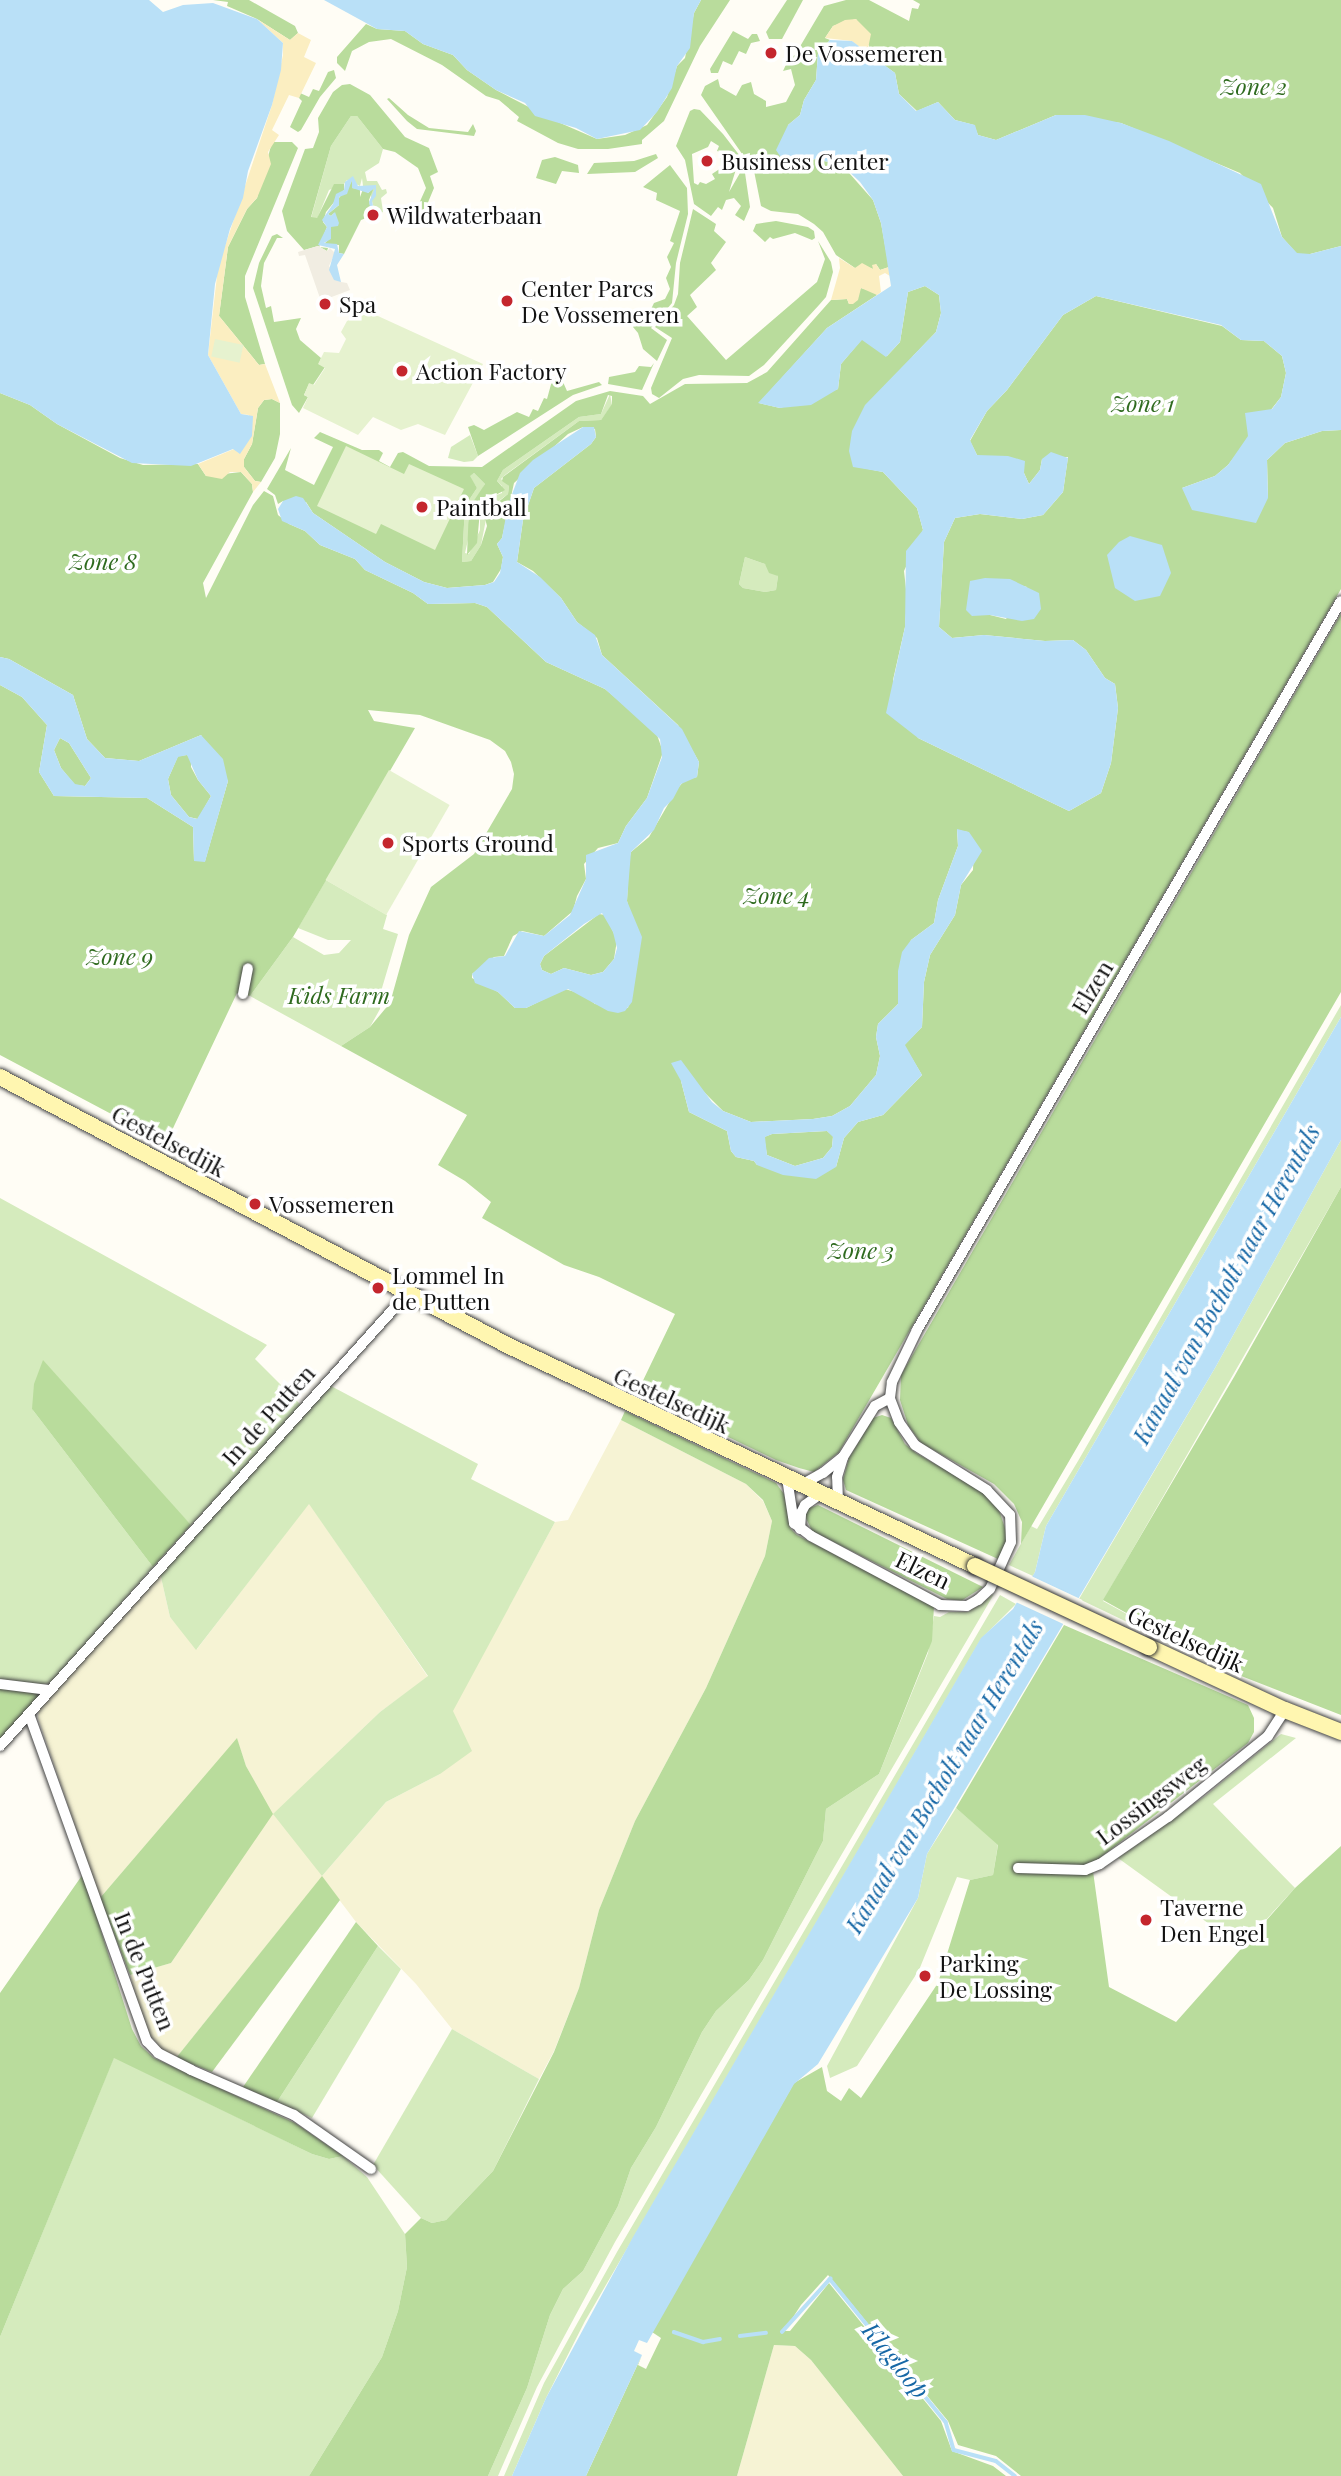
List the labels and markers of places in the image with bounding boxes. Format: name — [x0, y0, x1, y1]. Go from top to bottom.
place label: De Vossemeren — [785, 39, 944, 67]
marker: De Vossemeren — [763, 45, 779, 61]
place label: Business Center — [721, 147, 889, 175]
marker: Business Center — [699, 153, 715, 169]
place label: Wildwaterbaan — [387, 201, 542, 229]
marker: Wildwaterbaan — [365, 207, 381, 223]
place label: Center Parcs De Vossemeren — [521, 274, 680, 328]
place label: Spa — [339, 290, 376, 318]
marker: Center Parcs De Vossemeren — [499, 293, 515, 309]
marker: Spa — [317, 296, 333, 312]
place label: Action Factory — [416, 357, 567, 385]
marker: Action Factory — [394, 363, 410, 379]
place label: Paintball — [436, 493, 527, 521]
marker: Paintball — [414, 499, 430, 515]
place label: Sports Ground — [402, 829, 554, 857]
marker: Sports Ground — [380, 835, 396, 851]
place label: Vossemeren — [269, 1190, 394, 1218]
marker: Vossemeren — [247, 1196, 263, 1212]
place label: Lommel In de Putten — [392, 1261, 504, 1315]
marker: Lommel In de Putten — [370, 1280, 386, 1296]
place label: Taverne Den Engel — [1160, 1893, 1265, 1947]
marker: Taverne Den Engel — [1138, 1912, 1154, 1928]
place label: Parking De Lossing — [939, 1949, 1052, 2003]
marker: Parking De Lossing — [917, 1968, 933, 1984]

